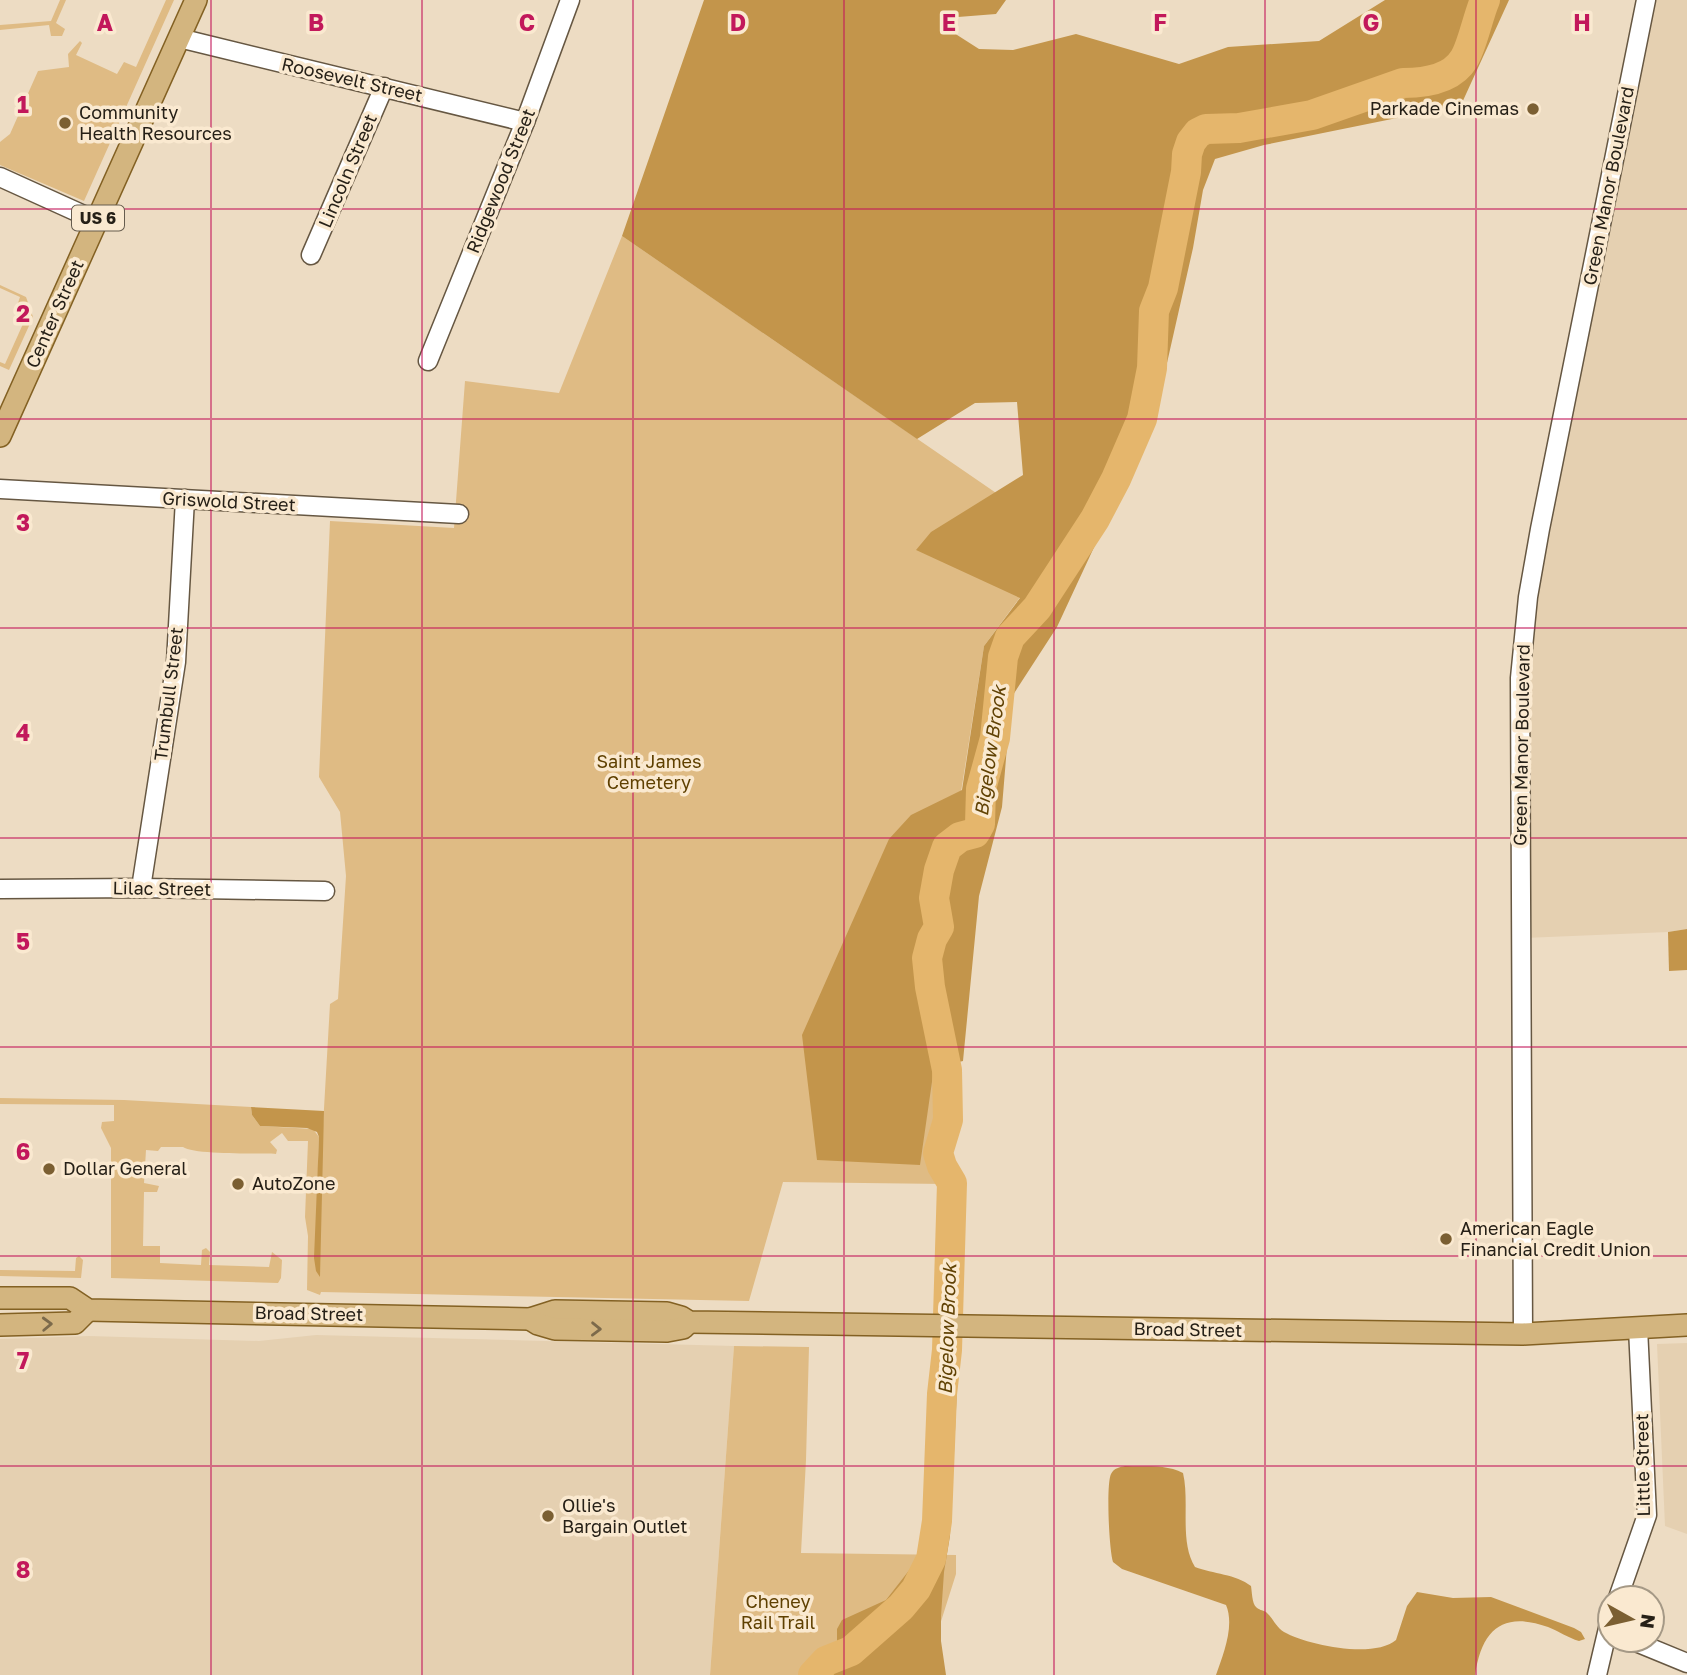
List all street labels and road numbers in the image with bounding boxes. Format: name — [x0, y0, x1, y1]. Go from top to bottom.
street label: Roosevelt Street — [280, 52, 425, 106]
street label: Green Manor Boulevard — [1578, 85, 1638, 287]
street label: Ridgewood Street — [461, 105, 539, 256]
street label: Lincoln Street — [313, 110, 381, 231]
road number: US 6 — [72, 206, 124, 230]
street label: Center Street — [20, 256, 88, 371]
street label: Griswold Street — [162, 487, 296, 515]
street label: Trumbull Street — [149, 626, 187, 762]
street label: Green Manor Boulevard — [1508, 644, 1534, 846]
street label: Lilac Street — [113, 876, 212, 900]
street label: Broad Street — [254, 1301, 364, 1325]
street label: Broad Street — [1133, 1317, 1243, 1341]
street label: Little Street — [1630, 1413, 1654, 1517]

